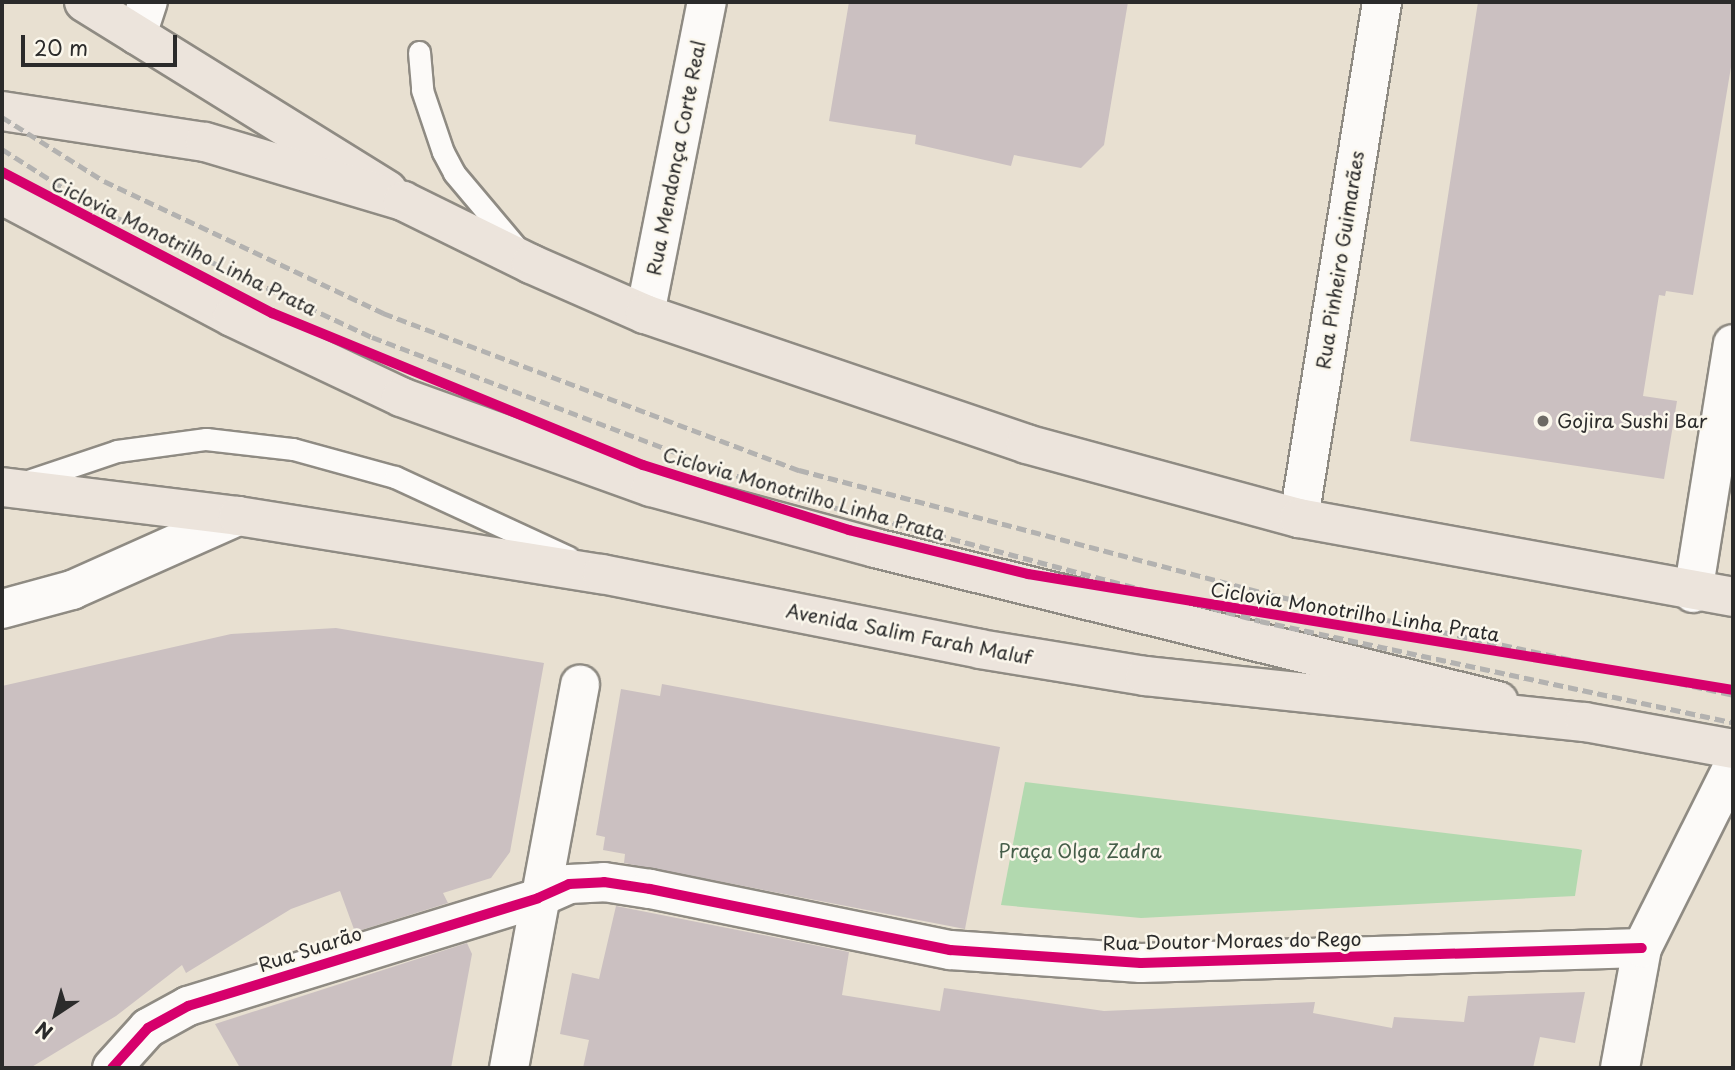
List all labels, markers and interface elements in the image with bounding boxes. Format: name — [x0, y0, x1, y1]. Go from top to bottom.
scale bar — [24, 21, 180, 65]
text: 20 m — [34, 31, 88, 63]
street label: Rua Mendonça Corte Real — [642, 38, 710, 278]
street label: Rua Pinheiro Guimarães — [1311, 149, 1369, 371]
street label: Ciclovia Monotrilho Linha Prata — [48, 172, 320, 320]
place label: Gojira Sushi Bar — [1557, 410, 1707, 432]
marker: Gojira Sushi Bar — [1535, 413, 1551, 429]
street label: Ciclovia Monotrilho Linha Prata — [661, 443, 947, 545]
street label: Ciclovia Monotrilho Linha Prata — [1209, 578, 1501, 646]
street label: Avenida Salim Farah Maluf — [784, 599, 1034, 669]
park label: Praça Olga Zadra — [998, 840, 1162, 862]
street label: Rua Suarão — [255, 922, 365, 976]
street label: Rua Doutor Moraes do Rego — [1103, 927, 1361, 955]
north arrow — [21, 979, 91, 1049]
text: N — [29, 1015, 58, 1047]

